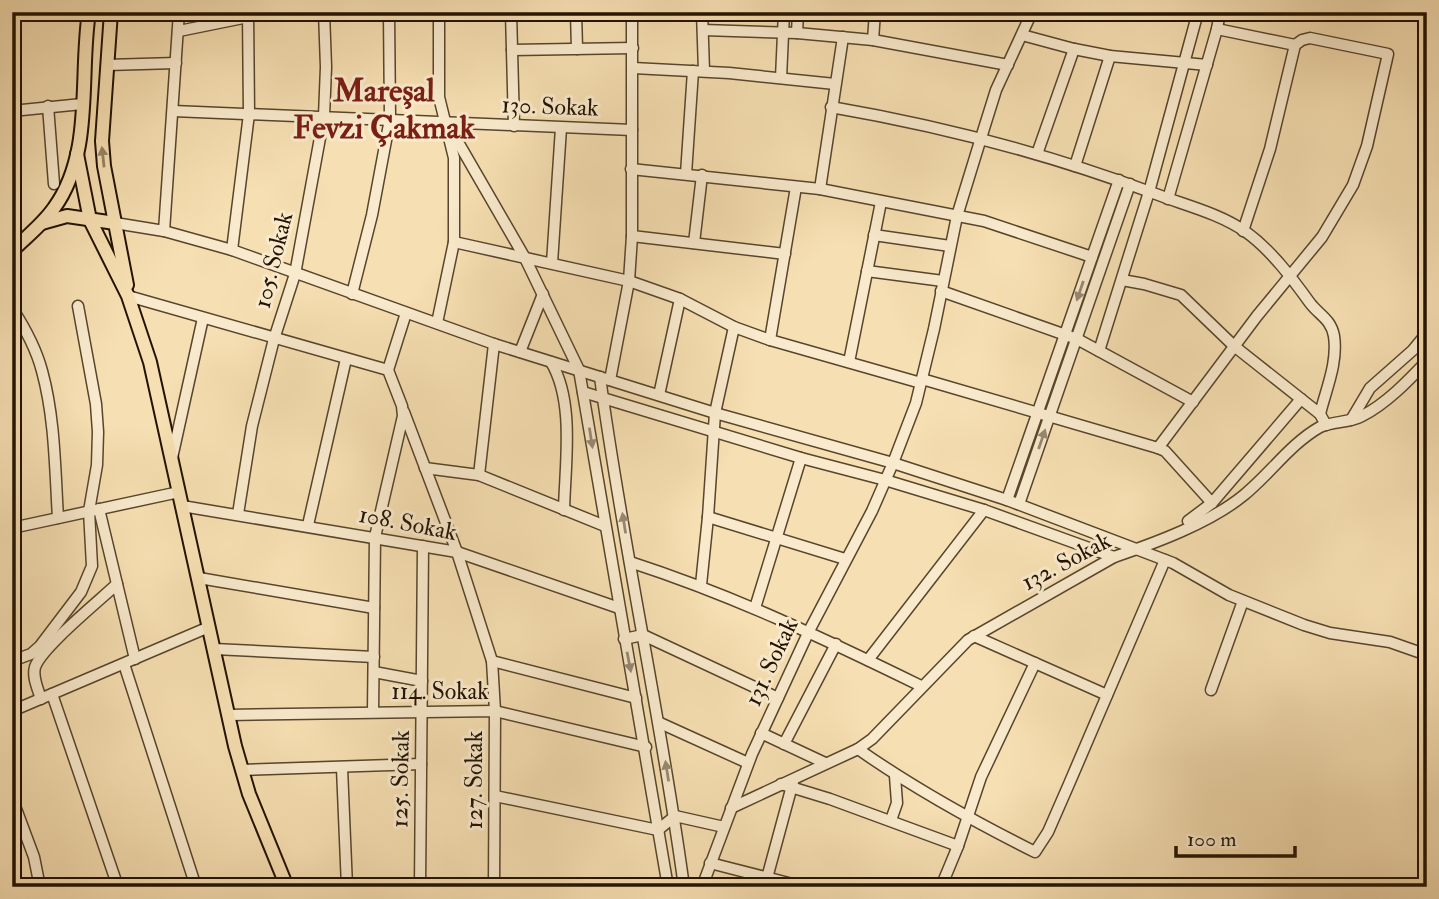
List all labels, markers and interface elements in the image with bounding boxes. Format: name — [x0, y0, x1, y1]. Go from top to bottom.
district label: Mareşal Fevzi Çakmak — [293, 71, 476, 148]
street label: 130. Sokak — [501, 89, 600, 124]
one-way arrow — [97, 145, 108, 167]
street label: 105. Sokak — [247, 208, 301, 311]
one-way arrow — [1075, 281, 1086, 302]
one-way arrow — [586, 427, 597, 449]
one-way arrow — [1036, 429, 1047, 450]
street label: 108. Sokak — [356, 499, 460, 548]
one-way arrow — [618, 511, 629, 533]
street label: 132. Sokak — [1016, 525, 1117, 598]
street label: 131. Sokak — [738, 613, 805, 711]
one-way arrow — [623, 651, 634, 673]
street label: 114. Sokak — [391, 676, 489, 707]
street label: 125. Sokak — [384, 729, 417, 828]
street label: 127. Sokak — [459, 730, 490, 829]
one-way arrow — [661, 760, 672, 782]
scale bar — [1176, 815, 1296, 859]
text: 100 m — [1187, 826, 1237, 853]

